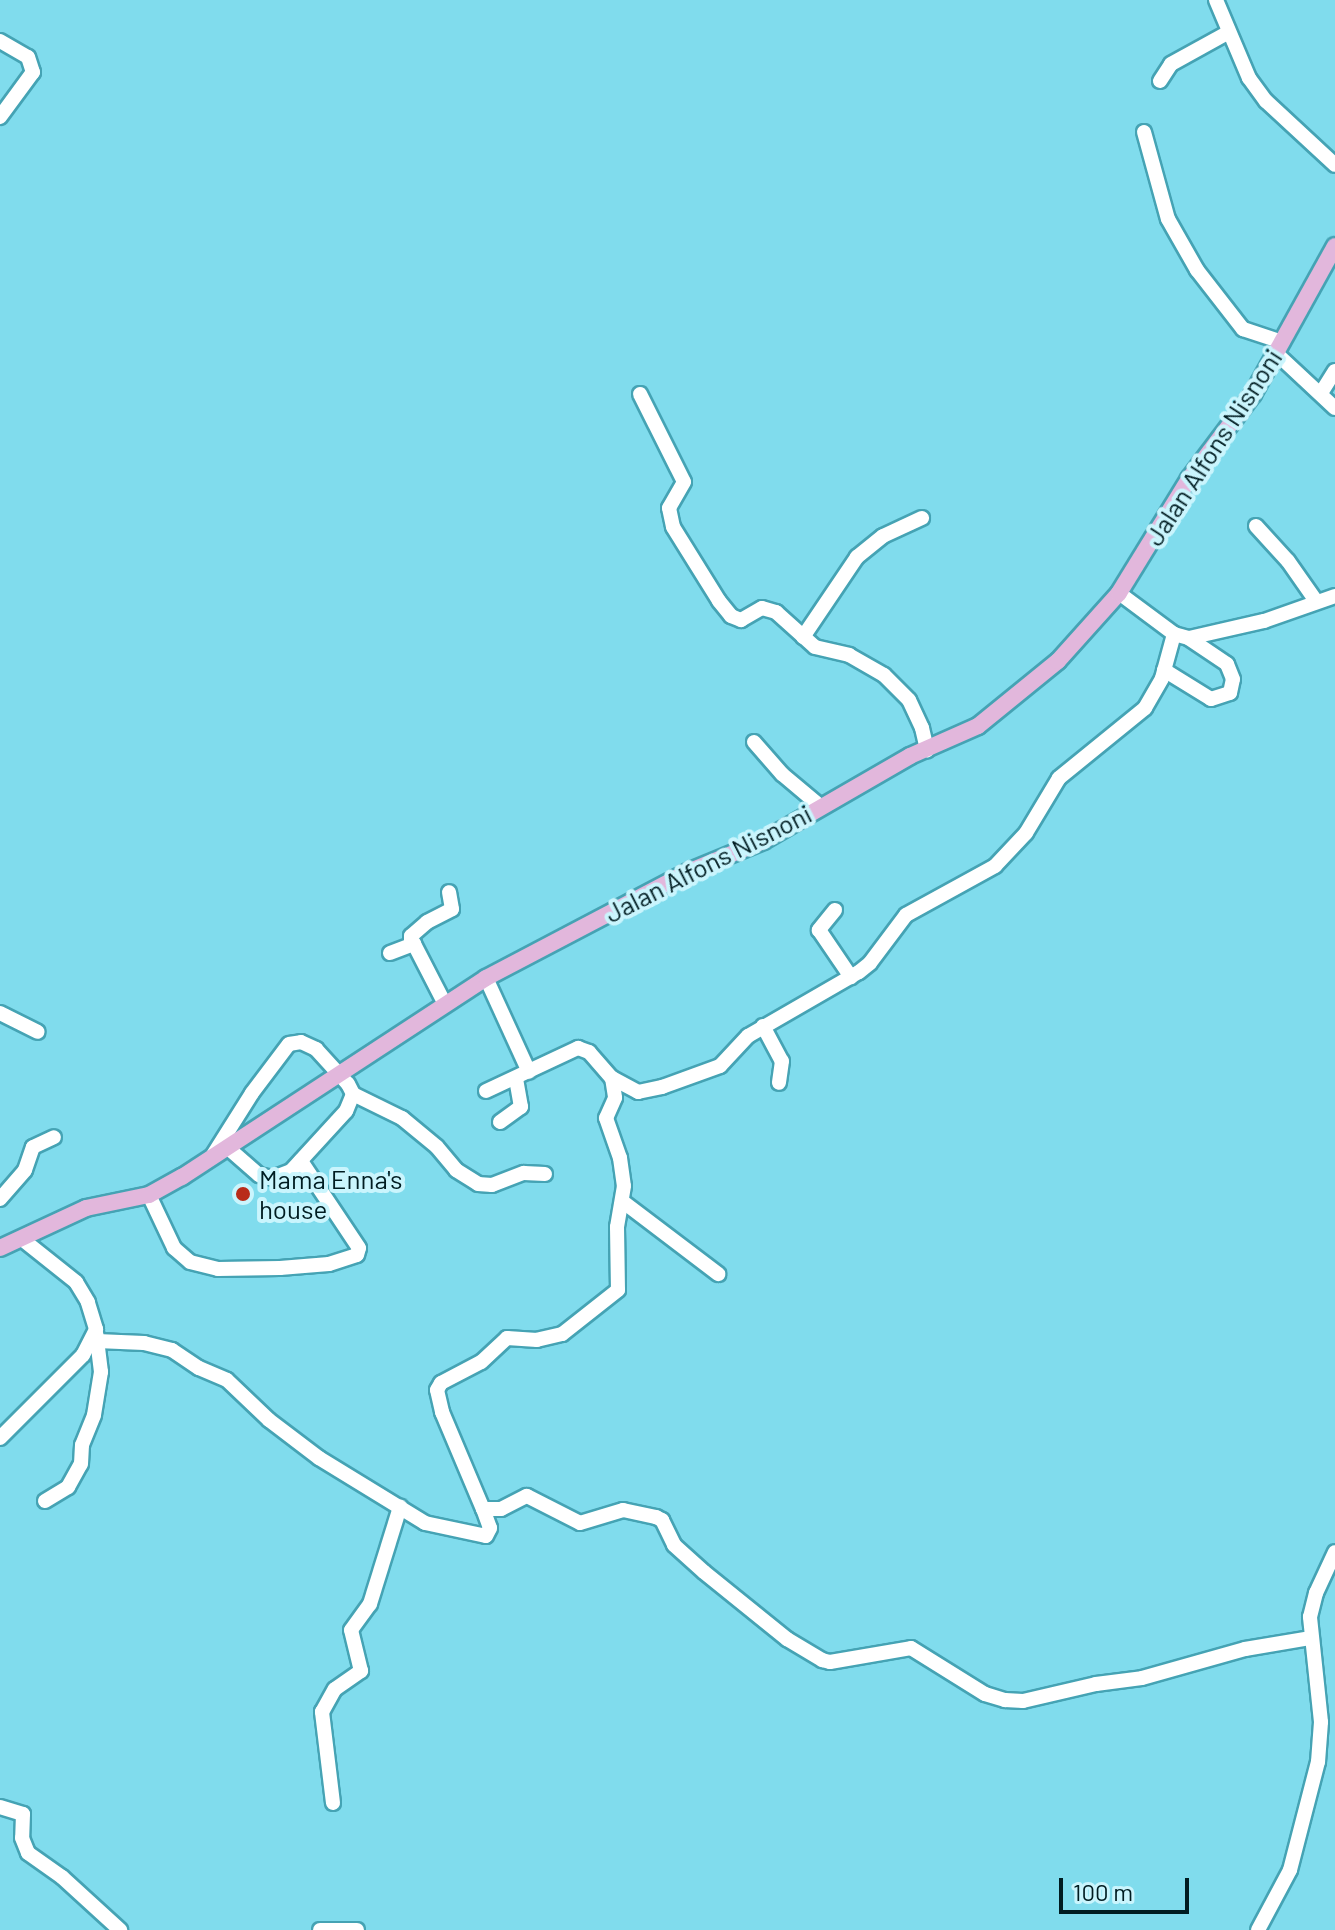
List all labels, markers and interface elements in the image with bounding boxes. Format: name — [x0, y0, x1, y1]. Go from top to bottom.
street label: Jalan Alfons Nisnoni — [1138, 343, 1288, 551]
street label: Jalan Alfons Nisnoni — [599, 797, 817, 929]
place label: Mama Enna's house — [259, 1163, 402, 1224]
marker: Mama Enna's house — [234, 1185, 252, 1203]
scale bar — [1063, 1862, 1193, 1912]
text: 100 m — [1073, 1877, 1133, 1906]

